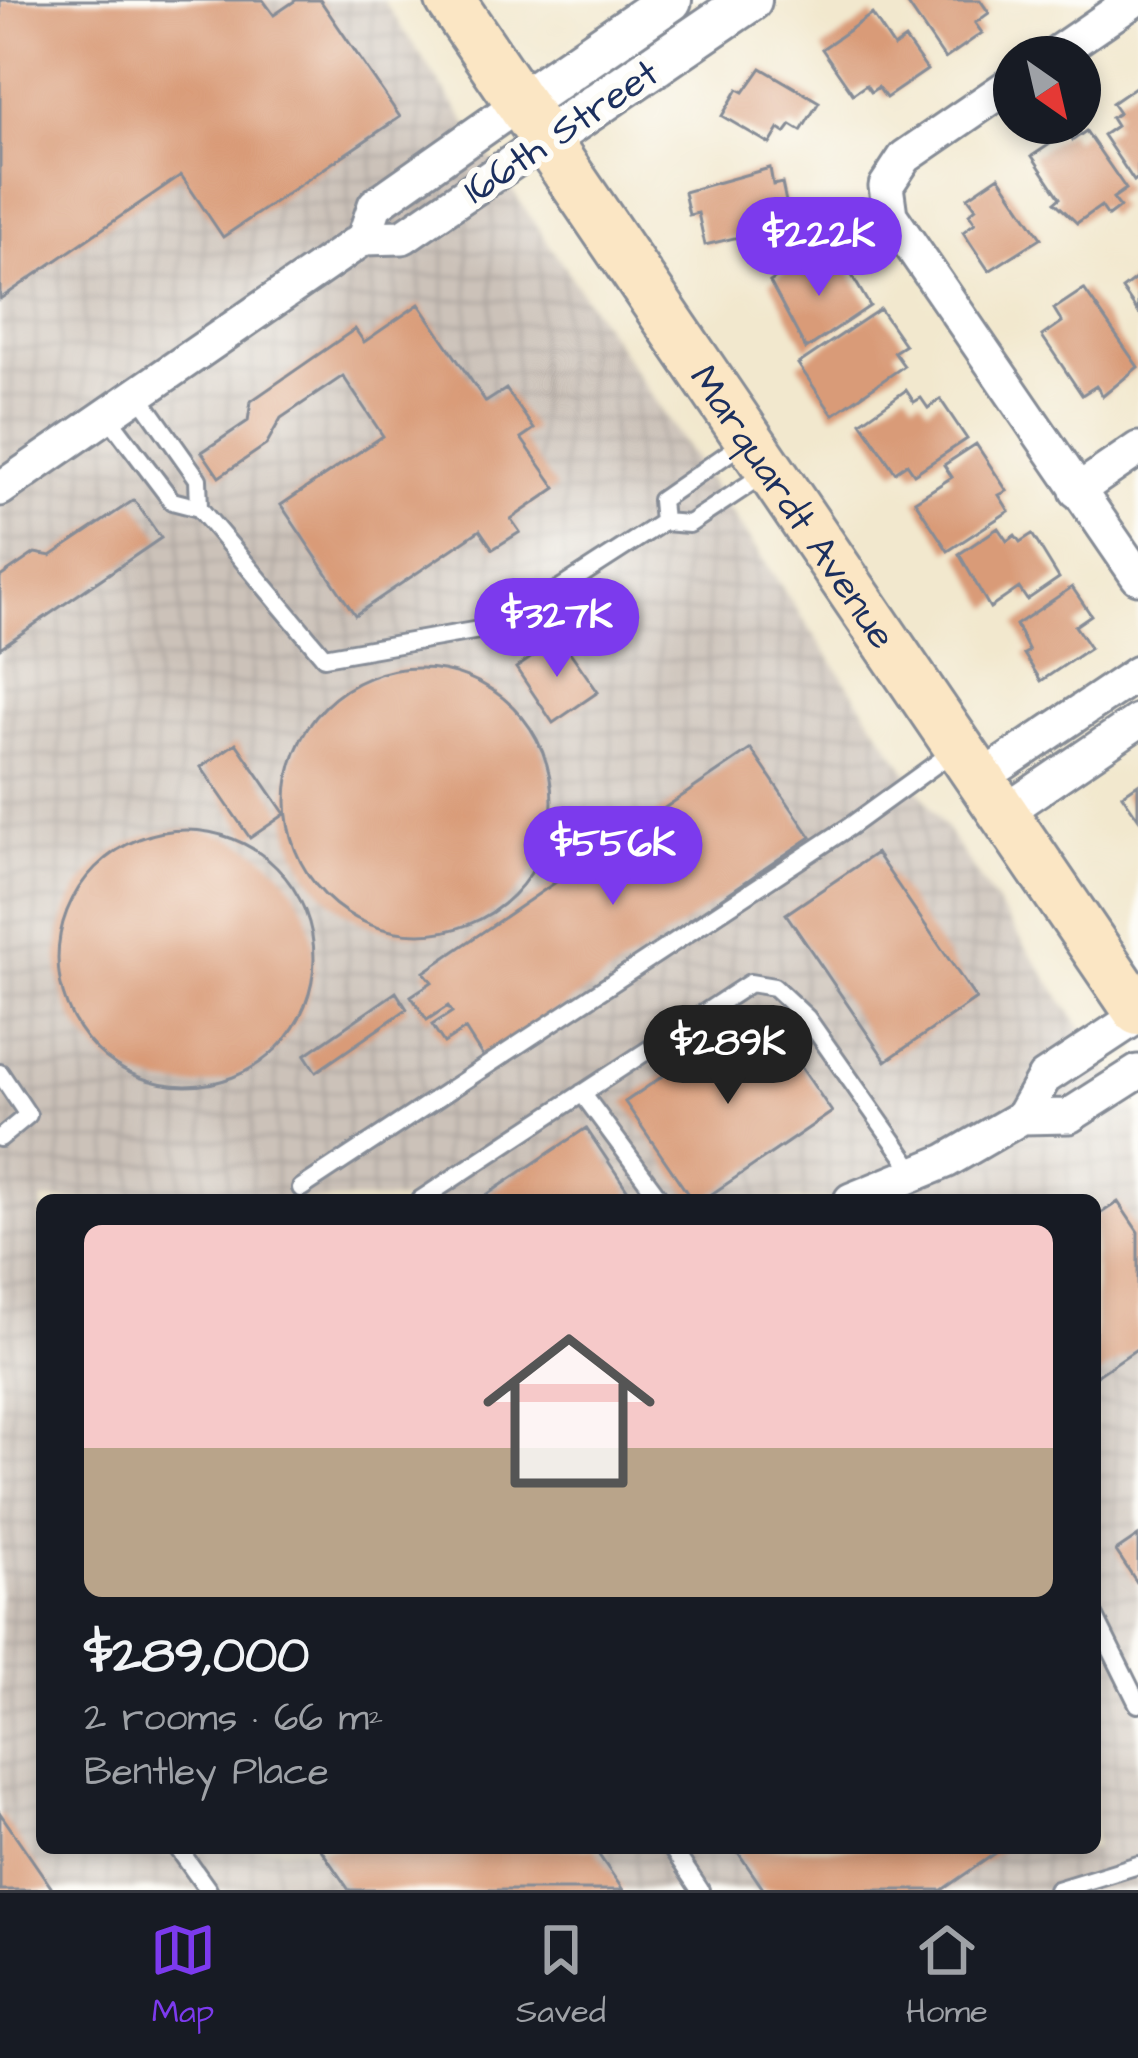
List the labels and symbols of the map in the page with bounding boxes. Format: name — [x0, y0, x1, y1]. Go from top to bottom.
north arrow — [993, 36, 1101, 144]
street label: 166th Street — [453, 47, 670, 218]
pin: $222K — [735, 197, 903, 299]
street label: Marquardt Avenue — [676, 355, 908, 660]
pin: $327K — [473, 578, 641, 680]
pin: $556K — [529, 806, 697, 908]
pin: $289K — [644, 1005, 812, 1107]

